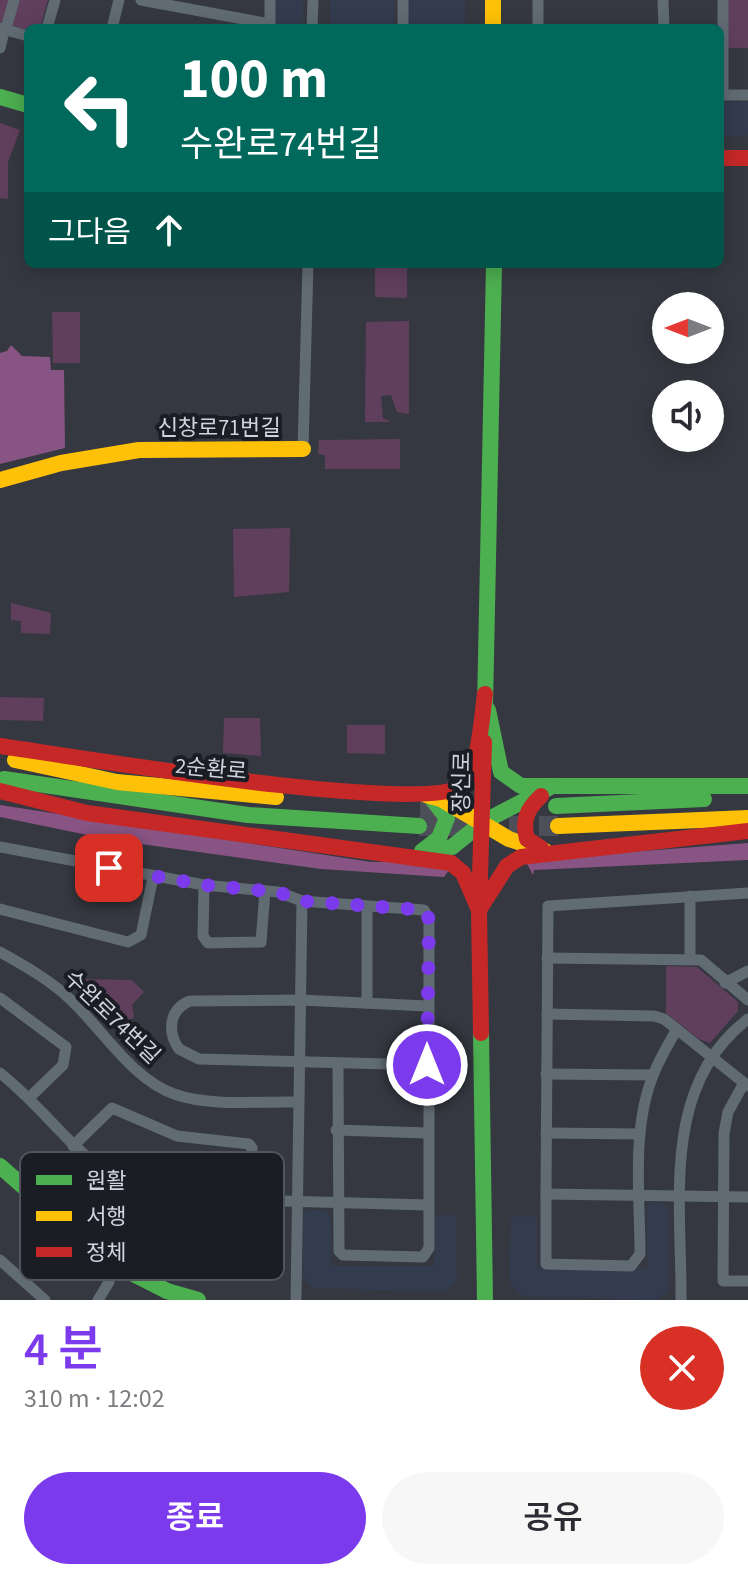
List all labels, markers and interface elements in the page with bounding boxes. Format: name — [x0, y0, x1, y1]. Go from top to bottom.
text: 100 m — [180, 40, 328, 119]
icon: left — [48, 56, 152, 160]
text: 수완로74번길 — [180, 119, 381, 170]
icon: ahead — [147, 208, 191, 252]
text: 그다음 — [48, 211, 131, 254]
north arrow — [652, 292, 724, 364]
map controls — [652, 292, 724, 452]
button: sound — [652, 380, 724, 452]
street label: 신창로71번길 — [157, 412, 281, 444]
street label: 2순환로 — [174, 750, 248, 788]
street label: 장신로 — [445, 751, 479, 813]
pin — [75, 834, 143, 902]
icon: arrive — [87, 846, 131, 890]
street label: 수완로74번길 — [57, 963, 167, 1071]
position arrow — [385, 1023, 469, 1107]
legend — [20, 1152, 284, 1280]
text: 원활 — [86, 1165, 126, 1197]
text: 서행 — [86, 1201, 126, 1233]
text: 정체 — [86, 1237, 126, 1269]
text: 4 분 — [24, 1316, 102, 1384]
button: close — [640, 1326, 724, 1410]
text: 310 m · 12:02 — [24, 1380, 165, 1417]
button: 종료 — [24, 1472, 366, 1564]
button: 공유 — [382, 1472, 724, 1564]

